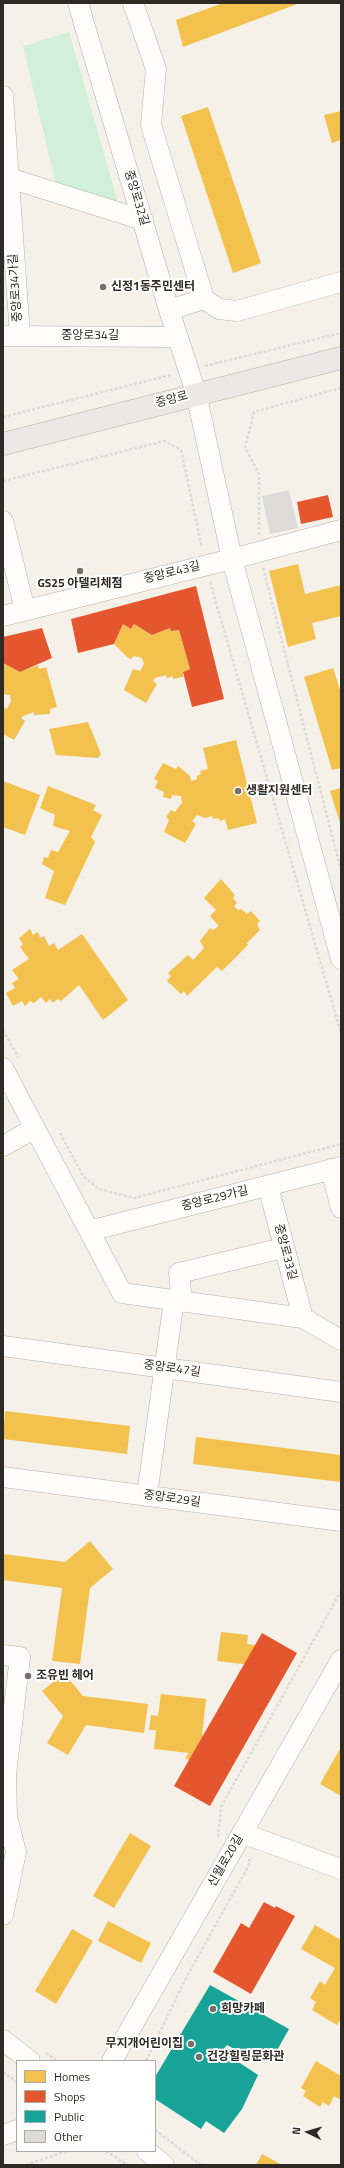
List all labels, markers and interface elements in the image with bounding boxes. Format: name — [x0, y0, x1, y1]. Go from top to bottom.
street label: 중앙로32길 — [121, 168, 151, 228]
street label: 중앙로34가길 — [6, 253, 26, 323]
place label: 신정1동주민센터 — [111, 280, 195, 294]
marker: 신정1동주민센터 — [98, 282, 108, 292]
street label: 중앙로34길 — [61, 329, 119, 343]
street label: 중앙로 — [154, 389, 190, 411]
street label: 중앙로43길 — [142, 559, 202, 587]
marker: GS25 아델리체점 — [75, 566, 85, 576]
place label: GS25 아델리체점 — [37, 577, 123, 591]
place label: 생활지원센터 — [246, 784, 312, 798]
marker: 생활지원센터 — [233, 786, 243, 796]
street label: 중앙로29가길 — [180, 1184, 250, 1214]
street label: 중앙로33길 — [271, 1222, 299, 1282]
street label: 중앙로47길 — [142, 1358, 202, 1380]
street label: 중앙로29길 — [142, 1488, 202, 1510]
place label: 조유빈 헤어 — [36, 1669, 94, 1683]
marker: 조유빈 헤어 — [23, 1671, 33, 1681]
street label: 신월로20길 — [205, 1832, 247, 1890]
place label: 희망카페 — [221, 2002, 265, 2016]
marker: 희망카페 — [208, 2004, 218, 2014]
place label: 무지개어린이집 — [106, 2037, 183, 2051]
marker: 무지개어린이집 — [186, 2039, 196, 2049]
place label: 건강힐링문화관 — [207, 2050, 284, 2064]
marker: 건강힐링문화관 — [194, 2052, 204, 2062]
legend — [16, 2060, 156, 2152]
text: Homes — [54, 2067, 90, 2086]
text: Shops — [54, 2087, 85, 2106]
text: Public — [54, 2107, 84, 2126]
north arrow — [288, 2112, 328, 2152]
text: N — [288, 2126, 304, 2135]
text: Other — [54, 2127, 83, 2146]

